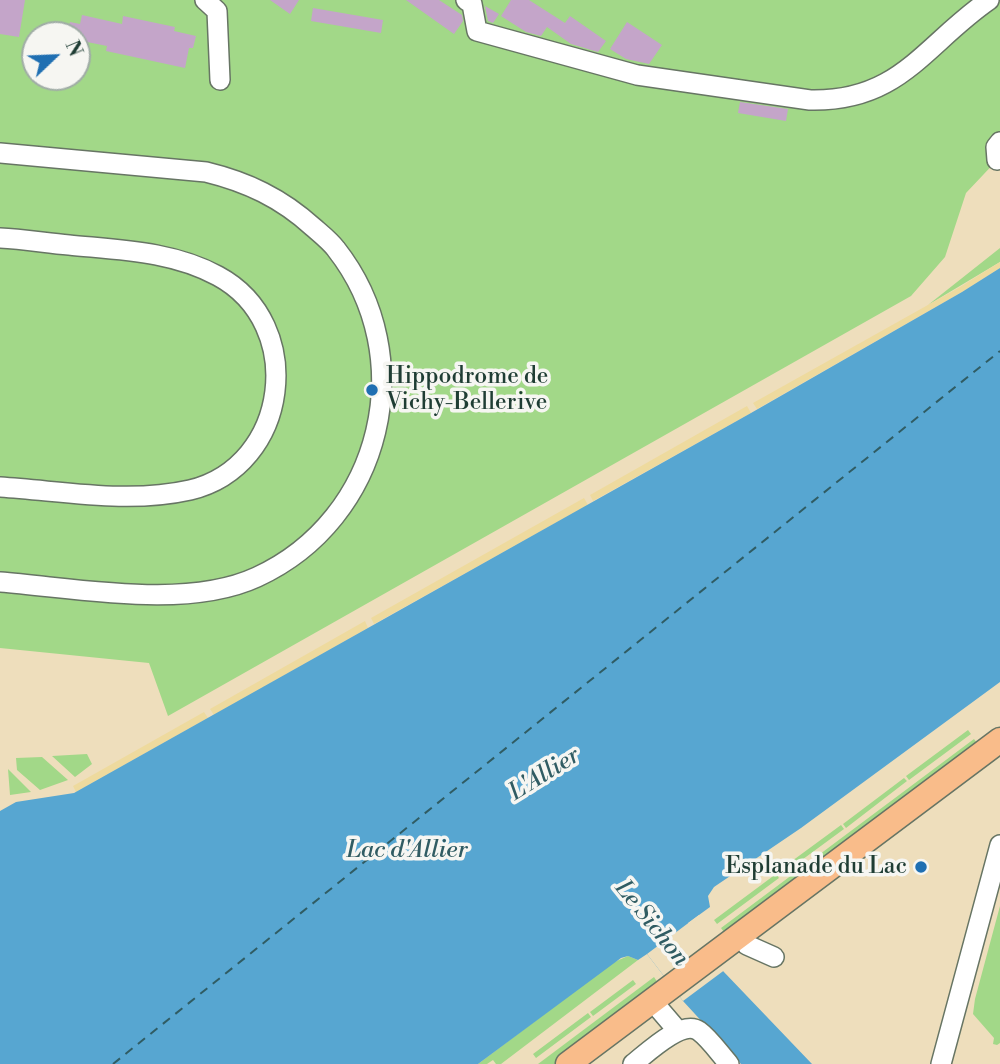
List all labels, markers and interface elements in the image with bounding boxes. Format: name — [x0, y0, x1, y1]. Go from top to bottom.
north arrow — [21, 21, 91, 91]
text: N — [60, 37, 87, 60]
place label: Hippodrome de Vichy-Bellerive — [386, 363, 548, 417]
marker: Hippodrome de Vichy-Bellerive — [364, 382, 380, 398]
water label: L'Allier — [504, 742, 586, 808]
water label: Lac d'Allier — [346, 837, 468, 865]
place label: Esplanade du Lac — [725, 853, 907, 881]
marker: Esplanade du Lac — [913, 859, 929, 875]
water label: Le Sichon — [608, 875, 694, 973]

